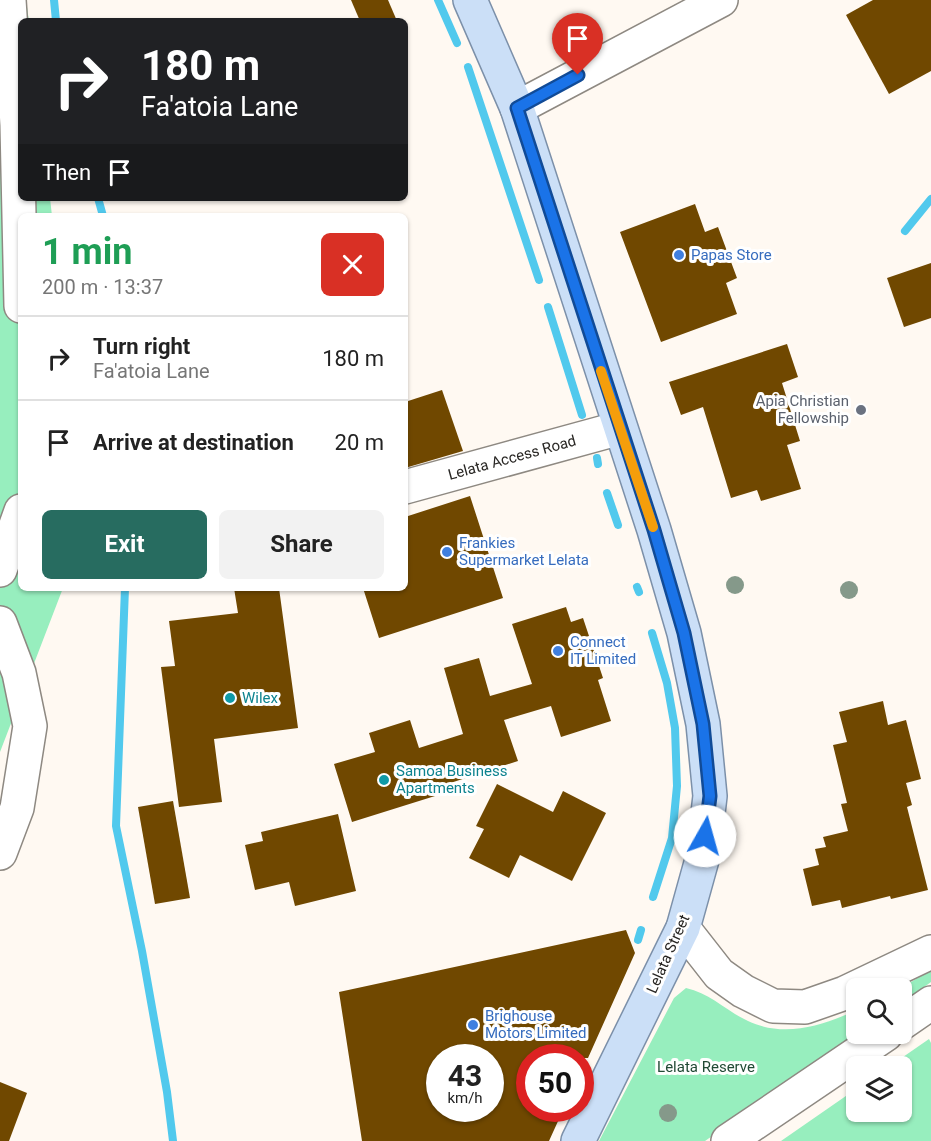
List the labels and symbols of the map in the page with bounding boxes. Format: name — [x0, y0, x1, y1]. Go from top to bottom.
pin — [552, 13, 603, 75]
place label: Papas Store — [691, 246, 772, 264]
marker: Papas Store — [672, 248, 686, 262]
place label: Apia Christian Fellowship — [756, 392, 849, 427]
marker: Apia Christian Fellowship — [854, 403, 868, 417]
street label: Lelata Access Road — [446, 431, 578, 484]
place label: Frankies Supermarket Lelata — [459, 534, 589, 569]
marker: Frankies Supermarket Lelata — [440, 545, 454, 559]
place label: Connect IT Limited — [570, 633, 636, 668]
marker: Connect IT Limited — [551, 644, 565, 658]
place label: Wilex — [242, 689, 279, 707]
marker: Wilex — [223, 691, 237, 705]
place label: Samoa Business Apartments — [396, 762, 507, 797]
marker: Samoa Business Apartments — [377, 773, 391, 787]
position arrow — [673, 804, 737, 868]
street label: Lelata Street — [643, 912, 693, 996]
place label: Brighouse Motors Limited — [485, 1007, 586, 1042]
marker: Brighouse Motors Limited — [466, 1018, 480, 1032]
speed limit sign: 50 — [516, 1044, 594, 1122]
park label: Lelata Reserve — [657, 1058, 755, 1076]

